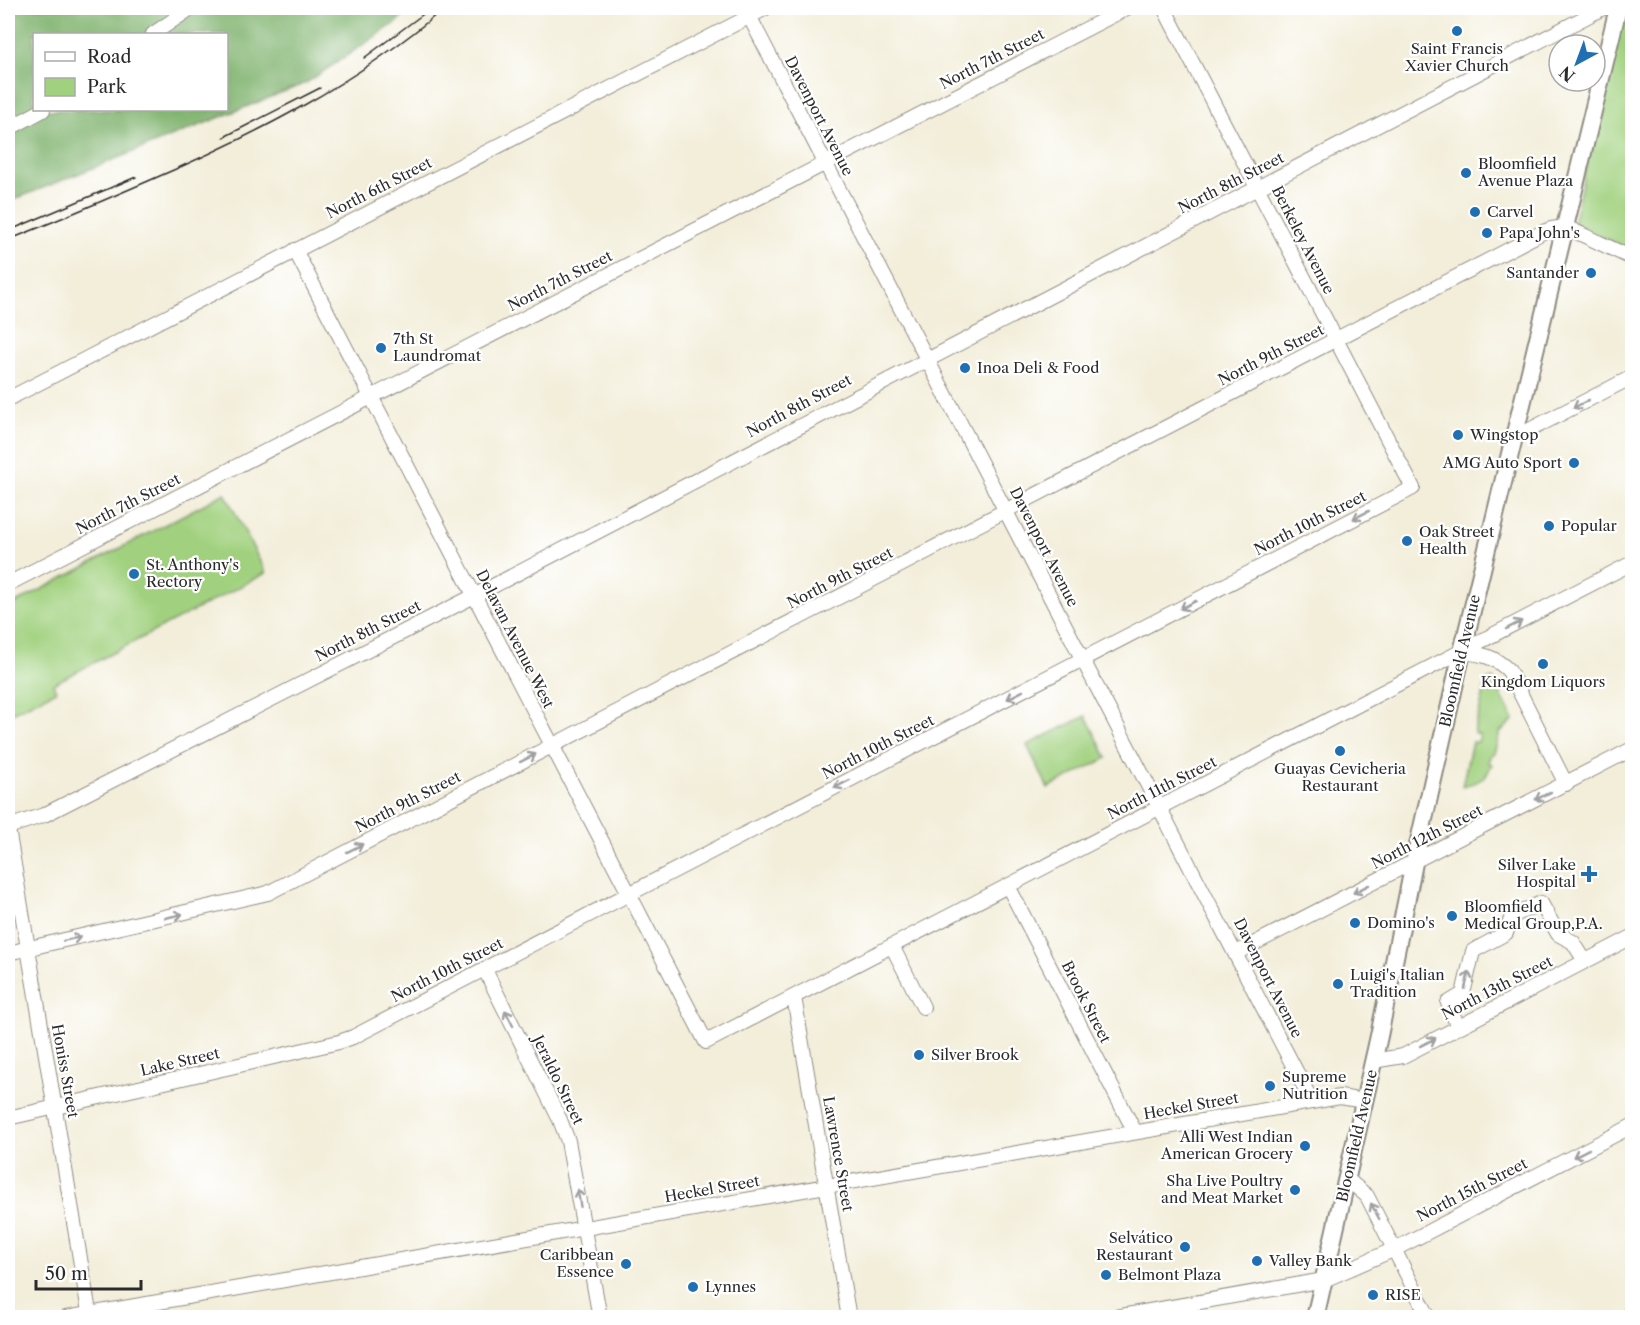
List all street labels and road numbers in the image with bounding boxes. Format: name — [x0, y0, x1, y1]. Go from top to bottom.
street label: North 7th Street — [936, 24, 1048, 93]
street label: Davenport Avenue — [781, 53, 858, 179]
street label: North 8th Street — [1175, 147, 1288, 217]
street label: North 6th Street — [323, 152, 435, 222]
street label: Berkeley Avenue — [1268, 183, 1339, 297]
street label: North 7th Street — [504, 246, 616, 315]
street label: North 9th Street — [1215, 319, 1327, 389]
street label: North 8th Street — [743, 370, 855, 441]
street label: North 7th Street — [72, 469, 184, 538]
street label: Davenport Avenue — [1006, 484, 1083, 610]
street label: North 10th Street — [1251, 486, 1370, 559]
street label: North 9th Street — [784, 542, 896, 612]
street label: Delavan Avenue West — [472, 566, 559, 712]
street label: Bloomfield Avenue — [1435, 593, 1484, 729]
street label: North 8th Street — [312, 595, 425, 665]
street label: North 10th Street — [819, 710, 938, 783]
street label: North 11th Street — [1104, 752, 1220, 823]
street label: North 9th Street — [352, 766, 464, 836]
street label: North 12th Street — [1368, 800, 1486, 873]
street label: Davenport Avenue — [1230, 915, 1307, 1041]
street label: North 10th Street — [388, 933, 507, 1006]
street label: North 13th Street — [1438, 951, 1556, 1024]
street label: Brook Street — [1058, 957, 1116, 1047]
street label: Honiss Street — [48, 1022, 83, 1120]
street label: Jeraldo Street — [528, 1030, 589, 1128]
street label: Lake Street — [138, 1043, 222, 1080]
street label: Bloomfield Avenue — [1332, 1068, 1381, 1204]
street label: Heckel Street — [1142, 1088, 1241, 1123]
street label: Lawrence Street — [819, 1095, 858, 1214]
street label: North 15th Street — [1413, 1153, 1531, 1226]
street label: Heckel Street — [663, 1171, 762, 1206]

